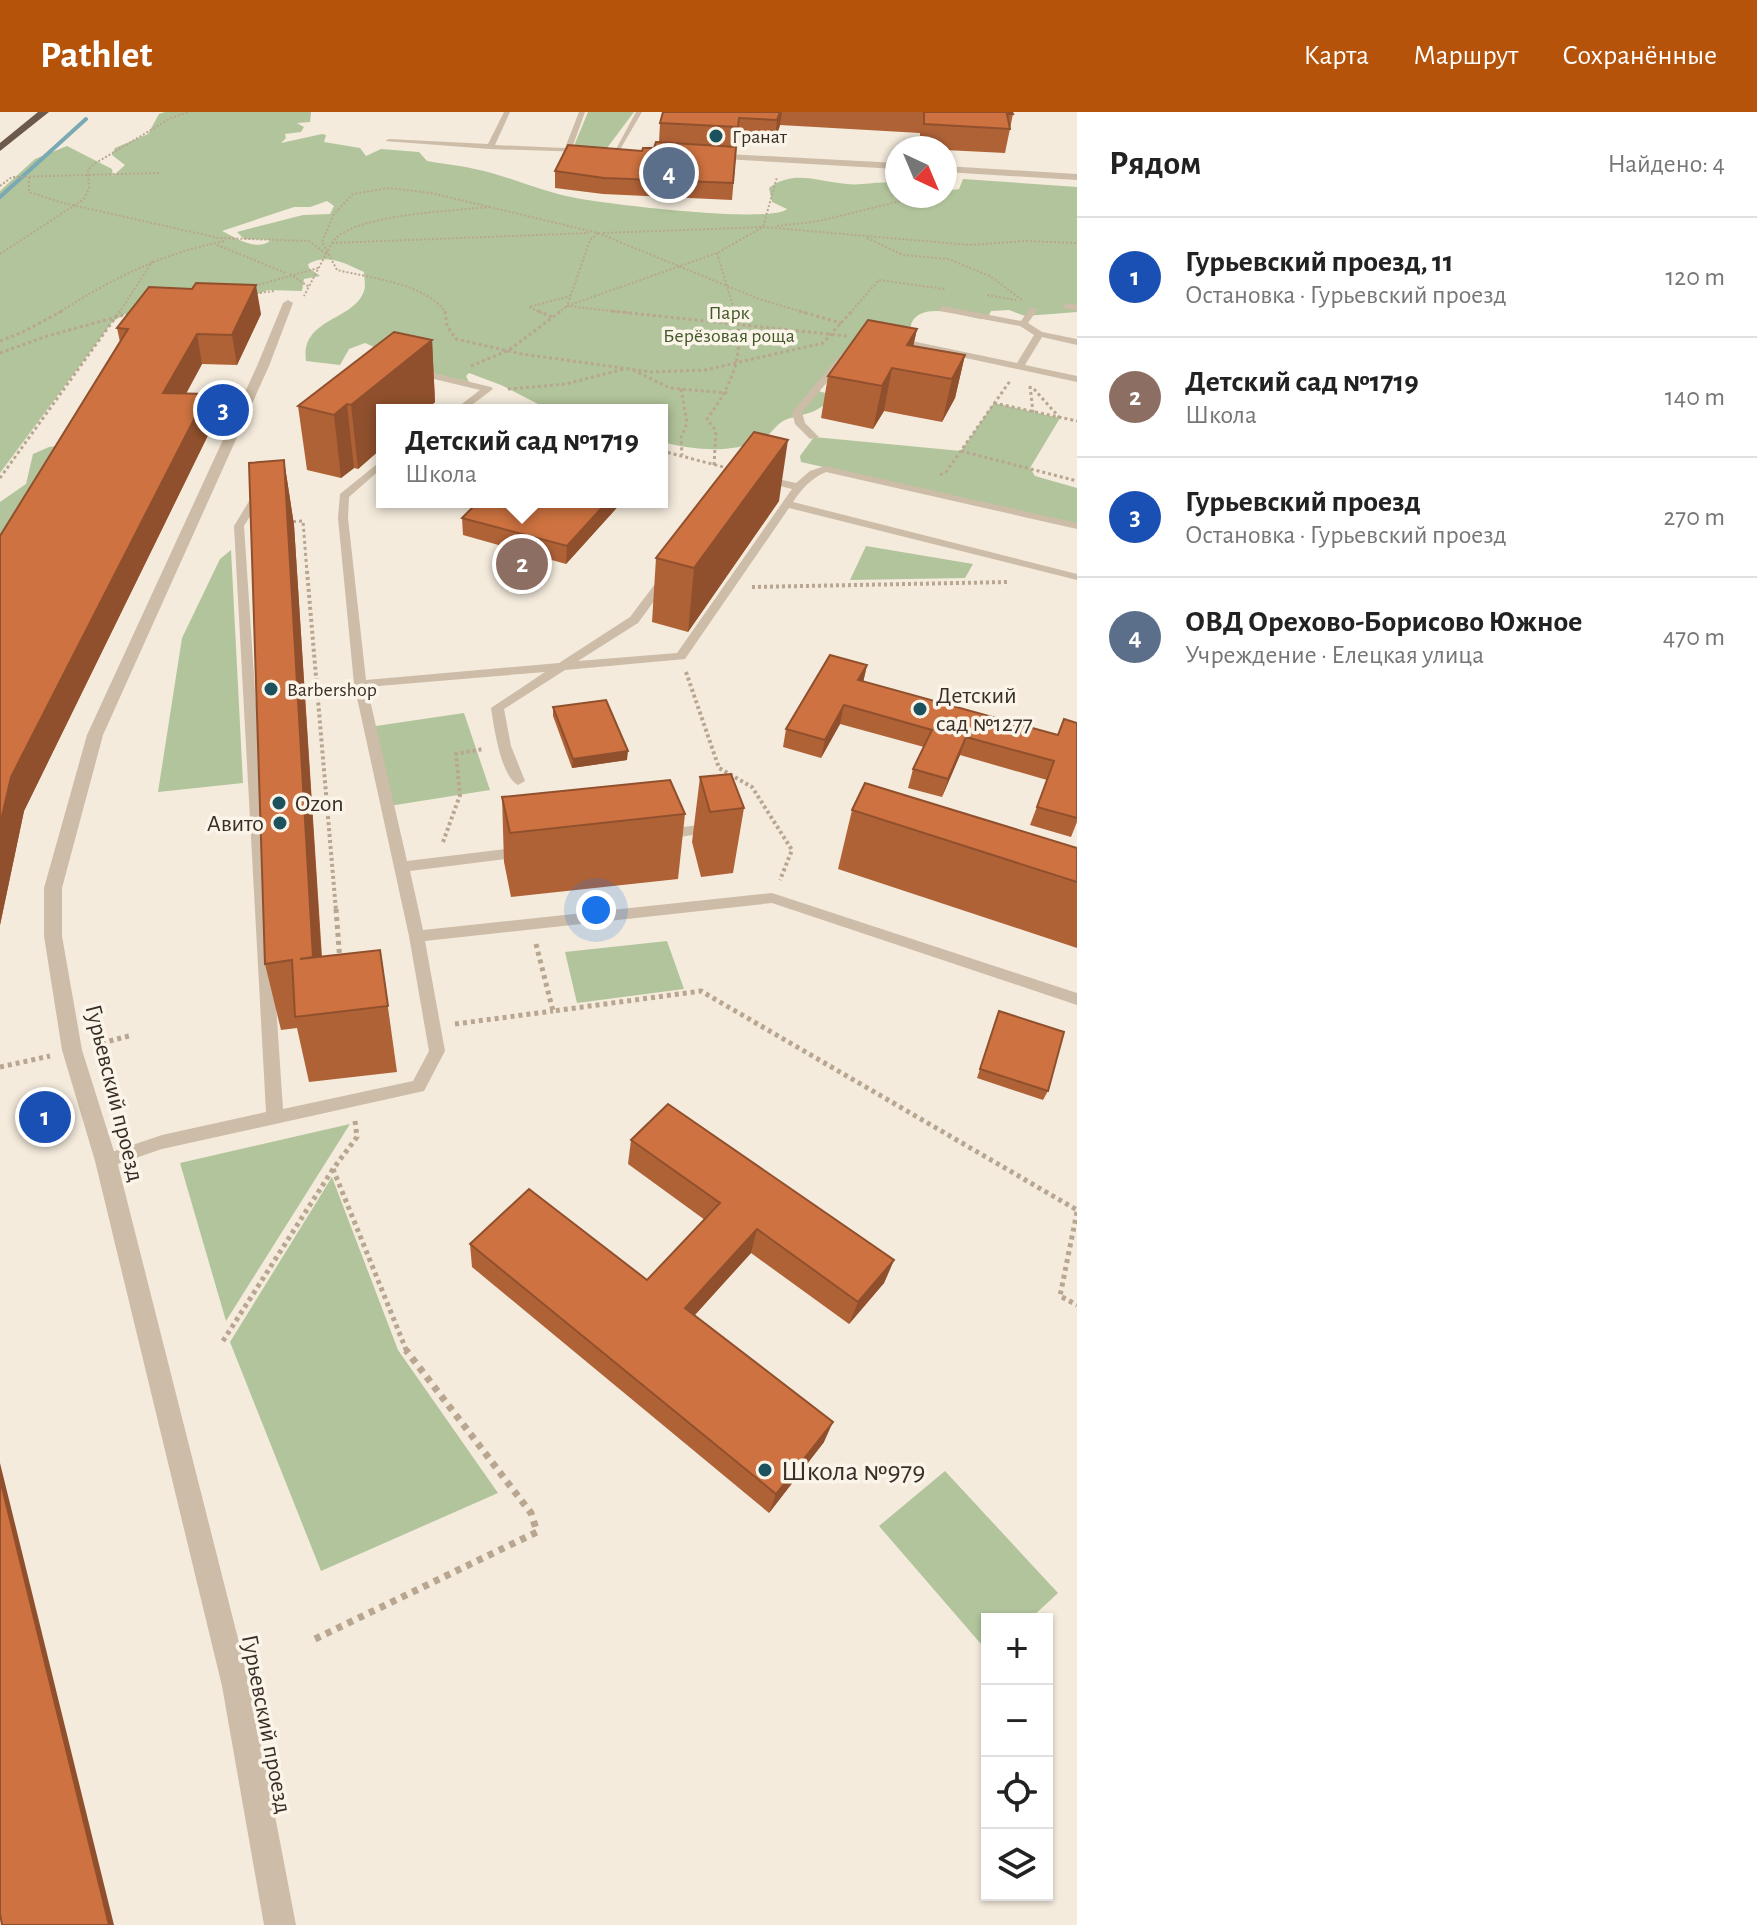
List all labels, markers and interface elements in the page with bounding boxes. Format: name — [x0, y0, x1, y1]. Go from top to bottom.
text: Pathlet — [40, 37, 152, 75]
text: Карта — [1303, 42, 1369, 70]
text: Маршрут — [1413, 42, 1518, 70]
text: Сохранённые — [1562, 42, 1717, 70]
marker: Гранат — [707, 127, 725, 145]
place label: Гранат — [732, 127, 788, 147]
north arrow — [885, 136, 957, 208]
pin: 4 — [643, 143, 695, 203]
text: Рядом — [1109, 147, 1201, 181]
text: Найдено: 4 — [1607, 151, 1725, 177]
text: Гурьевский проезд, 11 — [1185, 247, 1454, 277]
text: 1 — [1130, 264, 1140, 290]
text: 120 m — [1665, 264, 1725, 290]
text: Остановка · Гурьевский проезд — [1185, 282, 1507, 308]
park label: Парк Берёзовая роща — [663, 303, 795, 346]
text: Детский сад №1719 — [1185, 367, 1419, 397]
pin: 3 — [197, 380, 249, 440]
text: 2 — [1129, 384, 1141, 410]
text: 140 m — [1665, 384, 1725, 410]
text: Школа — [1185, 402, 1257, 428]
popup — [376, 404, 668, 508]
text: Детский сад №1719 — [405, 426, 639, 456]
text: Школа — [405, 461, 477, 487]
text: Гурьевский проезд — [1185, 487, 1421, 517]
text: 3 — [1129, 504, 1141, 530]
text: 270 m — [1664, 504, 1725, 530]
text: Остановка · Гурьевский проезд — [1185, 522, 1507, 548]
pin: 2 — [496, 534, 548, 594]
text: ОВД Орехово-Борисово Южное — [1185, 607, 1582, 637]
text: 4 — [1128, 624, 1142, 650]
text: 470 m — [1663, 624, 1725, 650]
text: Учреждение · Елецкая улица — [1185, 642, 1484, 668]
marker: Barbershop — [262, 680, 280, 698]
place label: Barbershop — [287, 680, 377, 700]
place label: Детский сад №1277 — [936, 684, 1033, 736]
marker: Детский сад №1277 — [911, 700, 929, 718]
place label: Ozon — [295, 792, 344, 816]
marker: Ozon — [270, 794, 288, 812]
place label: Авито — [207, 812, 264, 836]
marker: Авито — [271, 814, 289, 832]
your location — [576, 890, 616, 930]
street label: Гурьевский проезд — [80, 1002, 148, 1184]
pin: 1 — [19, 1087, 71, 1147]
place label: Школа №979 — [781, 1458, 925, 1486]
marker: Школа №979 — [756, 1461, 774, 1479]
map controls — [981, 1613, 1053, 1901]
button: + — [981, 1613, 1053, 1685]
street label: Гурьевский проезд — [237, 1633, 295, 1816]
button: − — [981, 1685, 1053, 1757]
button: locate — [981, 1757, 1053, 1829]
button: layers — [981, 1829, 1053, 1901]

